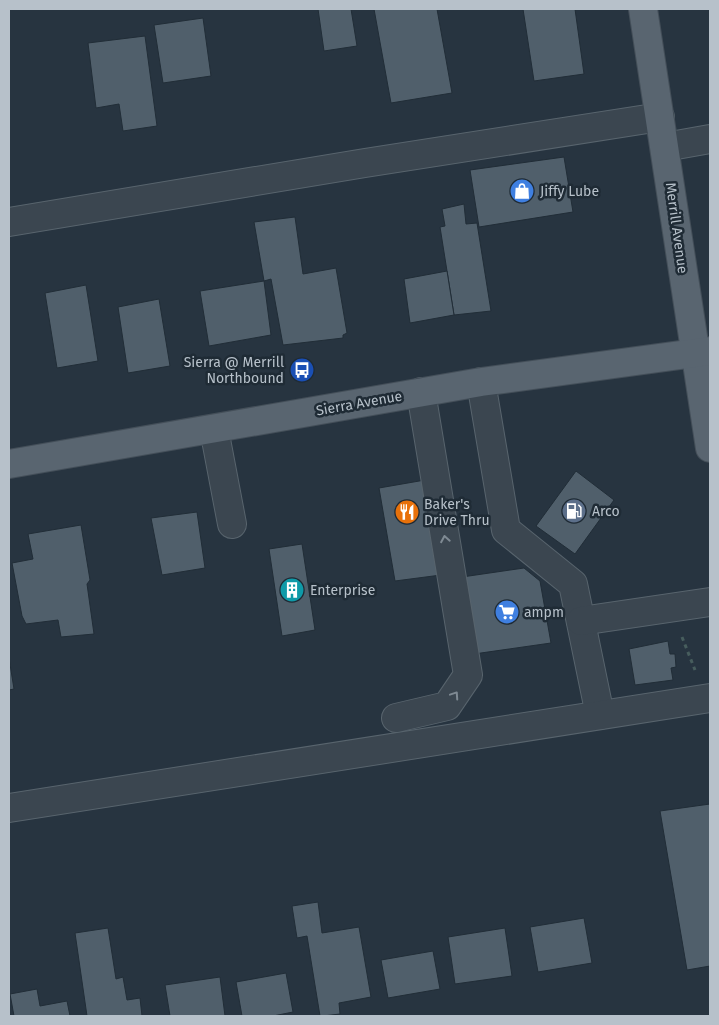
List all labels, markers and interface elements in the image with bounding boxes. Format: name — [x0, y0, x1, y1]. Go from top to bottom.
shop icon: Jiffy Lube — [509, 178, 535, 204]
street label: Merrill Avenue — [662, 181, 691, 275]
place label: Jiffy Lube — [540, 183, 599, 200]
place label: Sierra @ Merrill Northbound — [184, 354, 284, 387]
bus stop icon: Sierra @ Merrill Northbound — [289, 357, 315, 383]
street label: Sierra Avenue — [315, 388, 404, 419]
place label: Baker's Drive Thru — [424, 496, 490, 529]
fuel station icon: Arco — [561, 498, 587, 524]
restaurant icon: Baker's Drive Thru — [394, 499, 420, 525]
place label: Arco — [592, 503, 620, 520]
one-way arrow — [441, 534, 451, 543]
building icon: Enterprise — [279, 577, 305, 603]
place label: Enterprise — [310, 582, 375, 599]
supermarket icon: ampm — [494, 599, 520, 625]
place label: ampm — [524, 604, 564, 621]
one-way arrow — [449, 691, 458, 701]

